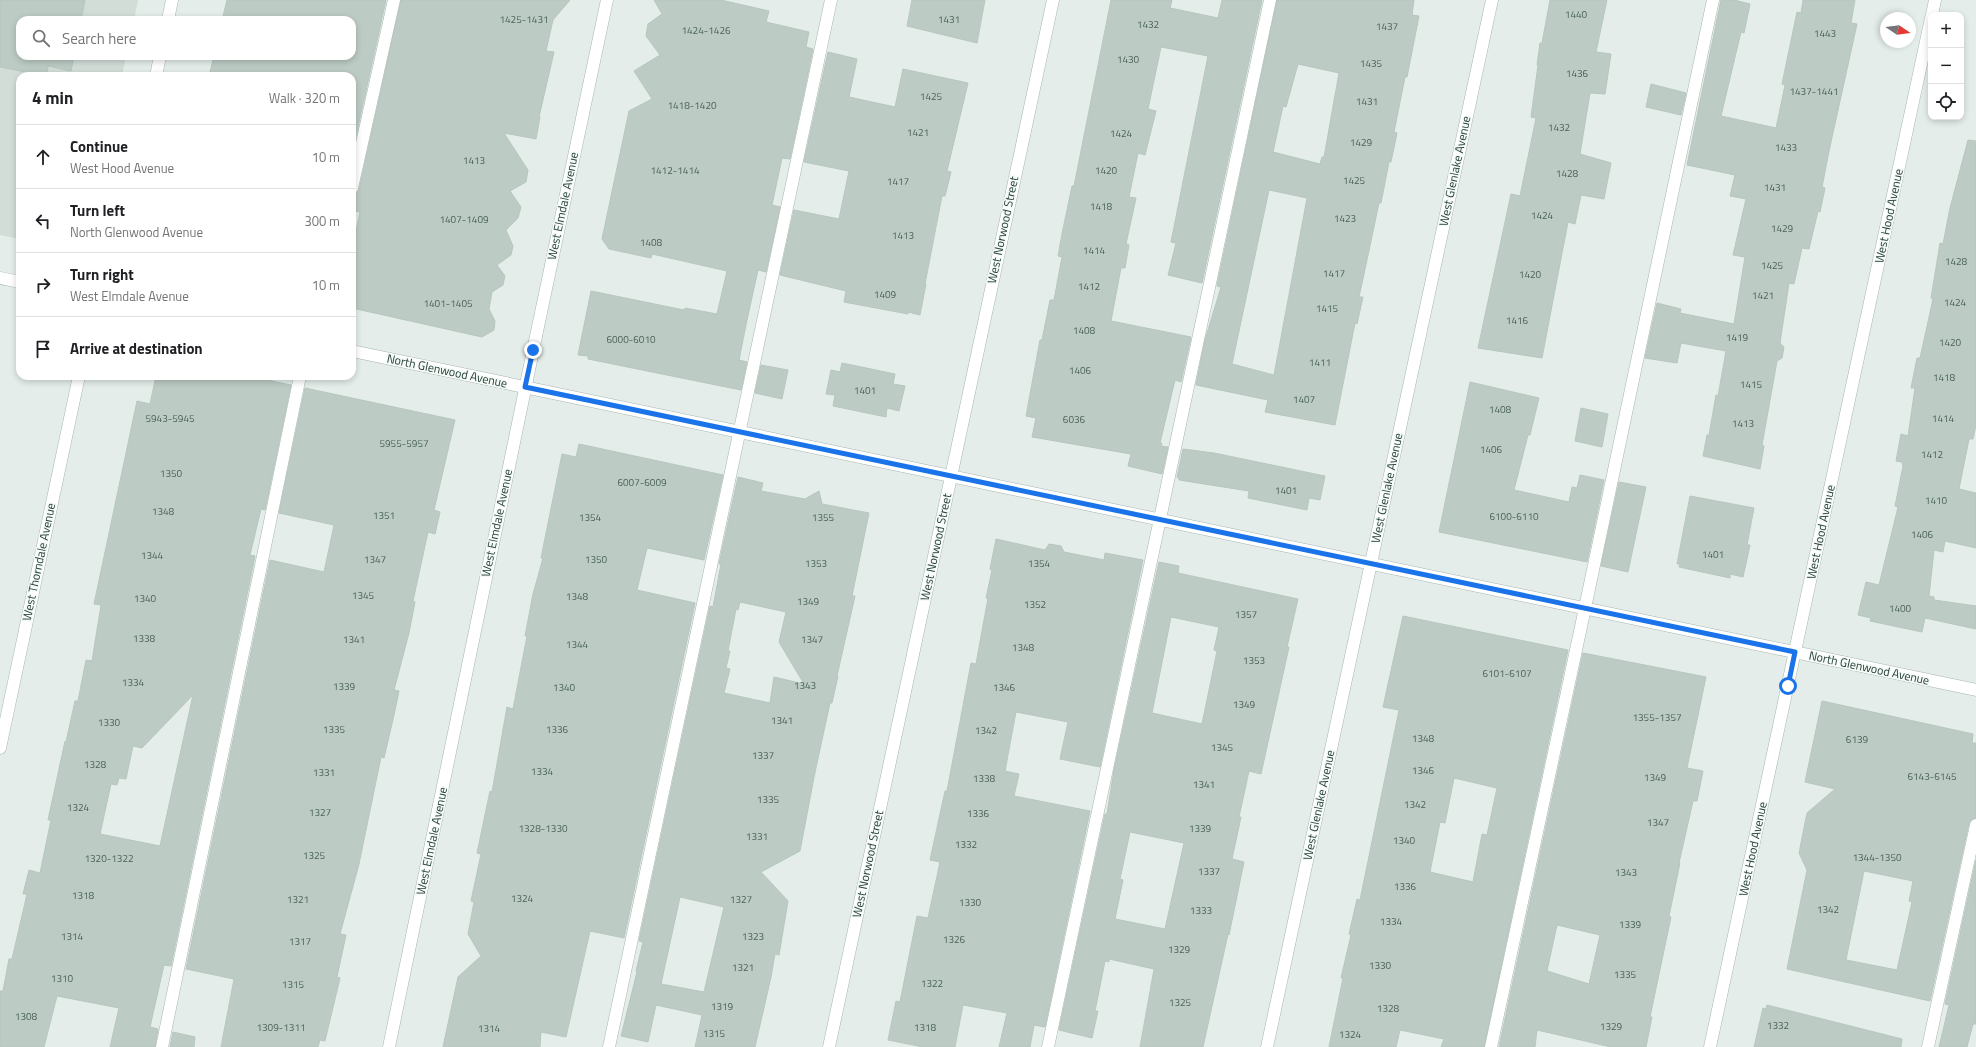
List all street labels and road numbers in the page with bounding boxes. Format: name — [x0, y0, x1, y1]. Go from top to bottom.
street label: West Glenlake Avenue — [1434, 114, 1475, 228]
street label: West Elmdale Avenue — [542, 150, 583, 262]
street label: West Hood Avenue — [1869, 167, 1908, 265]
street label: West Norwood Street — [982, 174, 1023, 285]
street label: North Glenwood Avenue — [385, 348, 509, 393]
street label: West Glenlake Avenue — [1366, 431, 1407, 545]
street label: West Elmdale Avenue — [476, 467, 517, 579]
street label: West Hood Avenue — [1801, 483, 1840, 581]
street label: West Norwood Street — [915, 491, 956, 602]
street label: West Thorndale Avenue — [17, 501, 60, 623]
street label: North Glenwood Avenue — [1807, 645, 1931, 690]
street label: West Glenlake Avenue — [1298, 748, 1339, 862]
street label: West Elmdale Avenue — [411, 785, 452, 897]
street label: West Hood Avenue — [1733, 800, 1772, 898]
street label: West Norwood Street — [847, 808, 888, 919]

